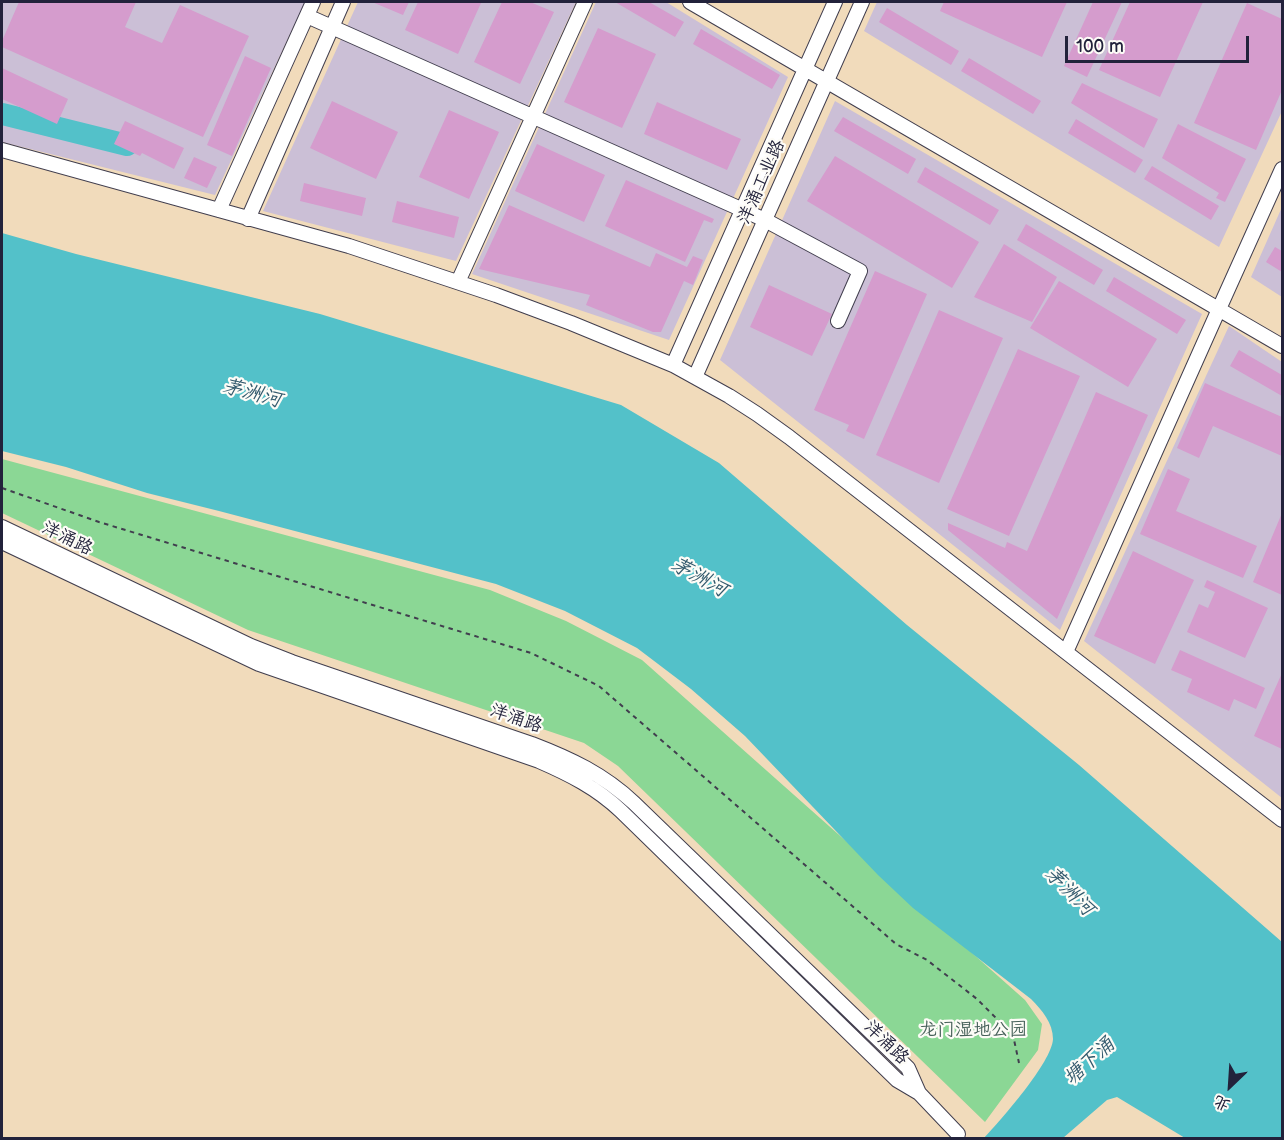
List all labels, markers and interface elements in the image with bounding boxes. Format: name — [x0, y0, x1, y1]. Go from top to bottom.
scale bar — [1068, 24, 1252, 62]
text: 100 m — [1076, 36, 1124, 57]
street label: 洋涌工业路 — [734, 136, 790, 228]
water label: 茅洲河 — [220, 375, 284, 413]
street label: 洋涌路 — [38, 517, 96, 561]
water label: 茅洲河 — [667, 553, 731, 603]
street label: 洋涌路 — [487, 700, 545, 738]
water label: 茅洲河 — [1039, 862, 1099, 922]
street label: 洋涌路 — [859, 1016, 913, 1070]
park label: 龙门湿地公园 — [919, 1019, 1027, 1041]
water label: 塘下涌 — [1060, 1033, 1120, 1091]
north arrow — [1200, 1056, 1260, 1116]
text: 北 — [1211, 1091, 1233, 1115]

